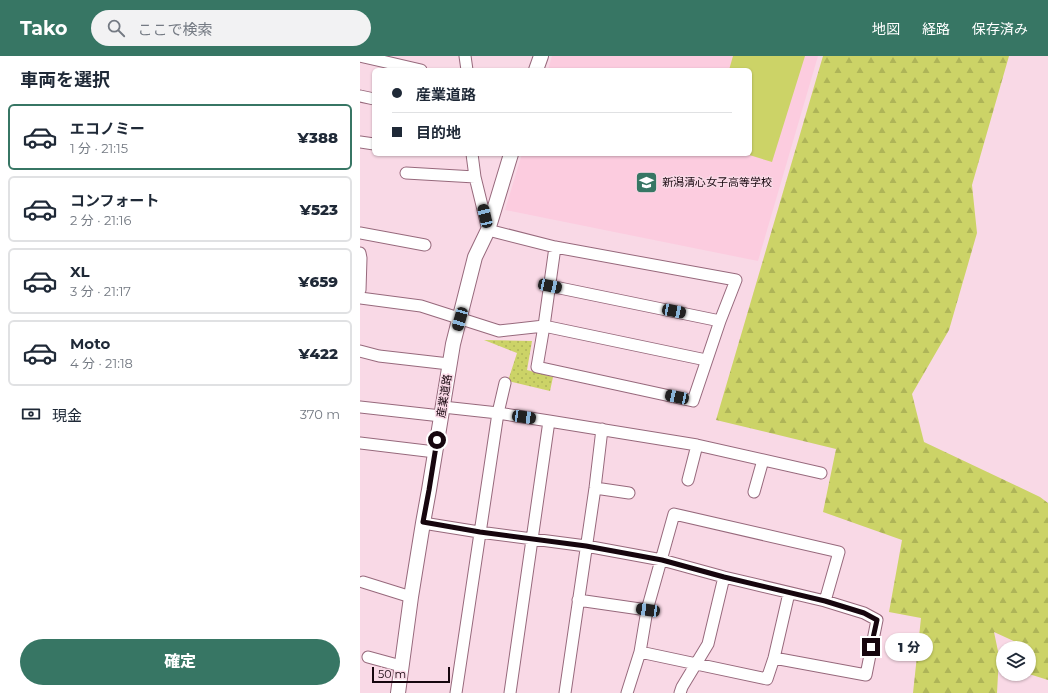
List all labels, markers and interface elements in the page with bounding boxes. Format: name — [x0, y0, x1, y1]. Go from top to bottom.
search box — [91, 10, 371, 46]
text: Tako — [20, 17, 67, 40]
icon: search — [105, 17, 127, 39]
text: ここで検索 — [137, 20, 212, 39]
text: 地図 — [872, 20, 900, 38]
text: 経路 — [922, 20, 950, 38]
text: 保存済み — [972, 20, 1028, 38]
text: 車両を選択 — [20, 69, 110, 91]
text: 産業道路 — [416, 85, 476, 104]
icon: car — [22, 119, 58, 155]
text: エコノミー — [70, 119, 145, 138]
text: 目的地 — [416, 123, 461, 142]
text: ¥388 — [297, 128, 338, 147]
text: 1 分 · 21:15 — [70, 140, 128, 156]
school or university icon: 新潟清心女子高等学校 — [634, 169, 660, 195]
place label: 新潟清心女子高等学校 — [662, 175, 772, 189]
icon: car — [22, 191, 58, 227]
text: コンフォート — [70, 191, 160, 210]
text: ¥523 — [300, 200, 338, 219]
car — [476, 203, 494, 229]
text: 2 分 · 21:16 — [70, 212, 131, 228]
text: XL — [70, 262, 89, 281]
icon: car — [22, 263, 58, 299]
text: ¥659 — [298, 272, 338, 291]
car — [537, 278, 563, 294]
text: 3 分 · 21:17 — [70, 283, 131, 299]
car — [661, 303, 687, 319]
car — [451, 306, 469, 332]
text: Moto — [70, 334, 110, 353]
icon: car — [22, 335, 58, 371]
text: ¥422 — [298, 344, 338, 363]
text: 4 分 · 21:18 — [70, 355, 133, 371]
street label: 産業道路 — [434, 373, 454, 419]
car — [664, 389, 690, 405]
icon: cash — [20, 403, 42, 425]
text: 現金 — [52, 406, 82, 425]
text: 370 m — [300, 406, 340, 422]
car — [511, 409, 537, 425]
route start — [428, 431, 446, 449]
car — [635, 602, 661, 618]
callout: 1 分 — [885, 633, 933, 661]
route end — [862, 638, 880, 656]
button: 確定 — [20, 639, 340, 685]
text: 1 分 — [898, 639, 920, 655]
map controls — [996, 641, 1036, 681]
button: layers — [996, 641, 1036, 681]
scale bar — [372, 665, 450, 684]
text: 50 m — [378, 667, 406, 681]

